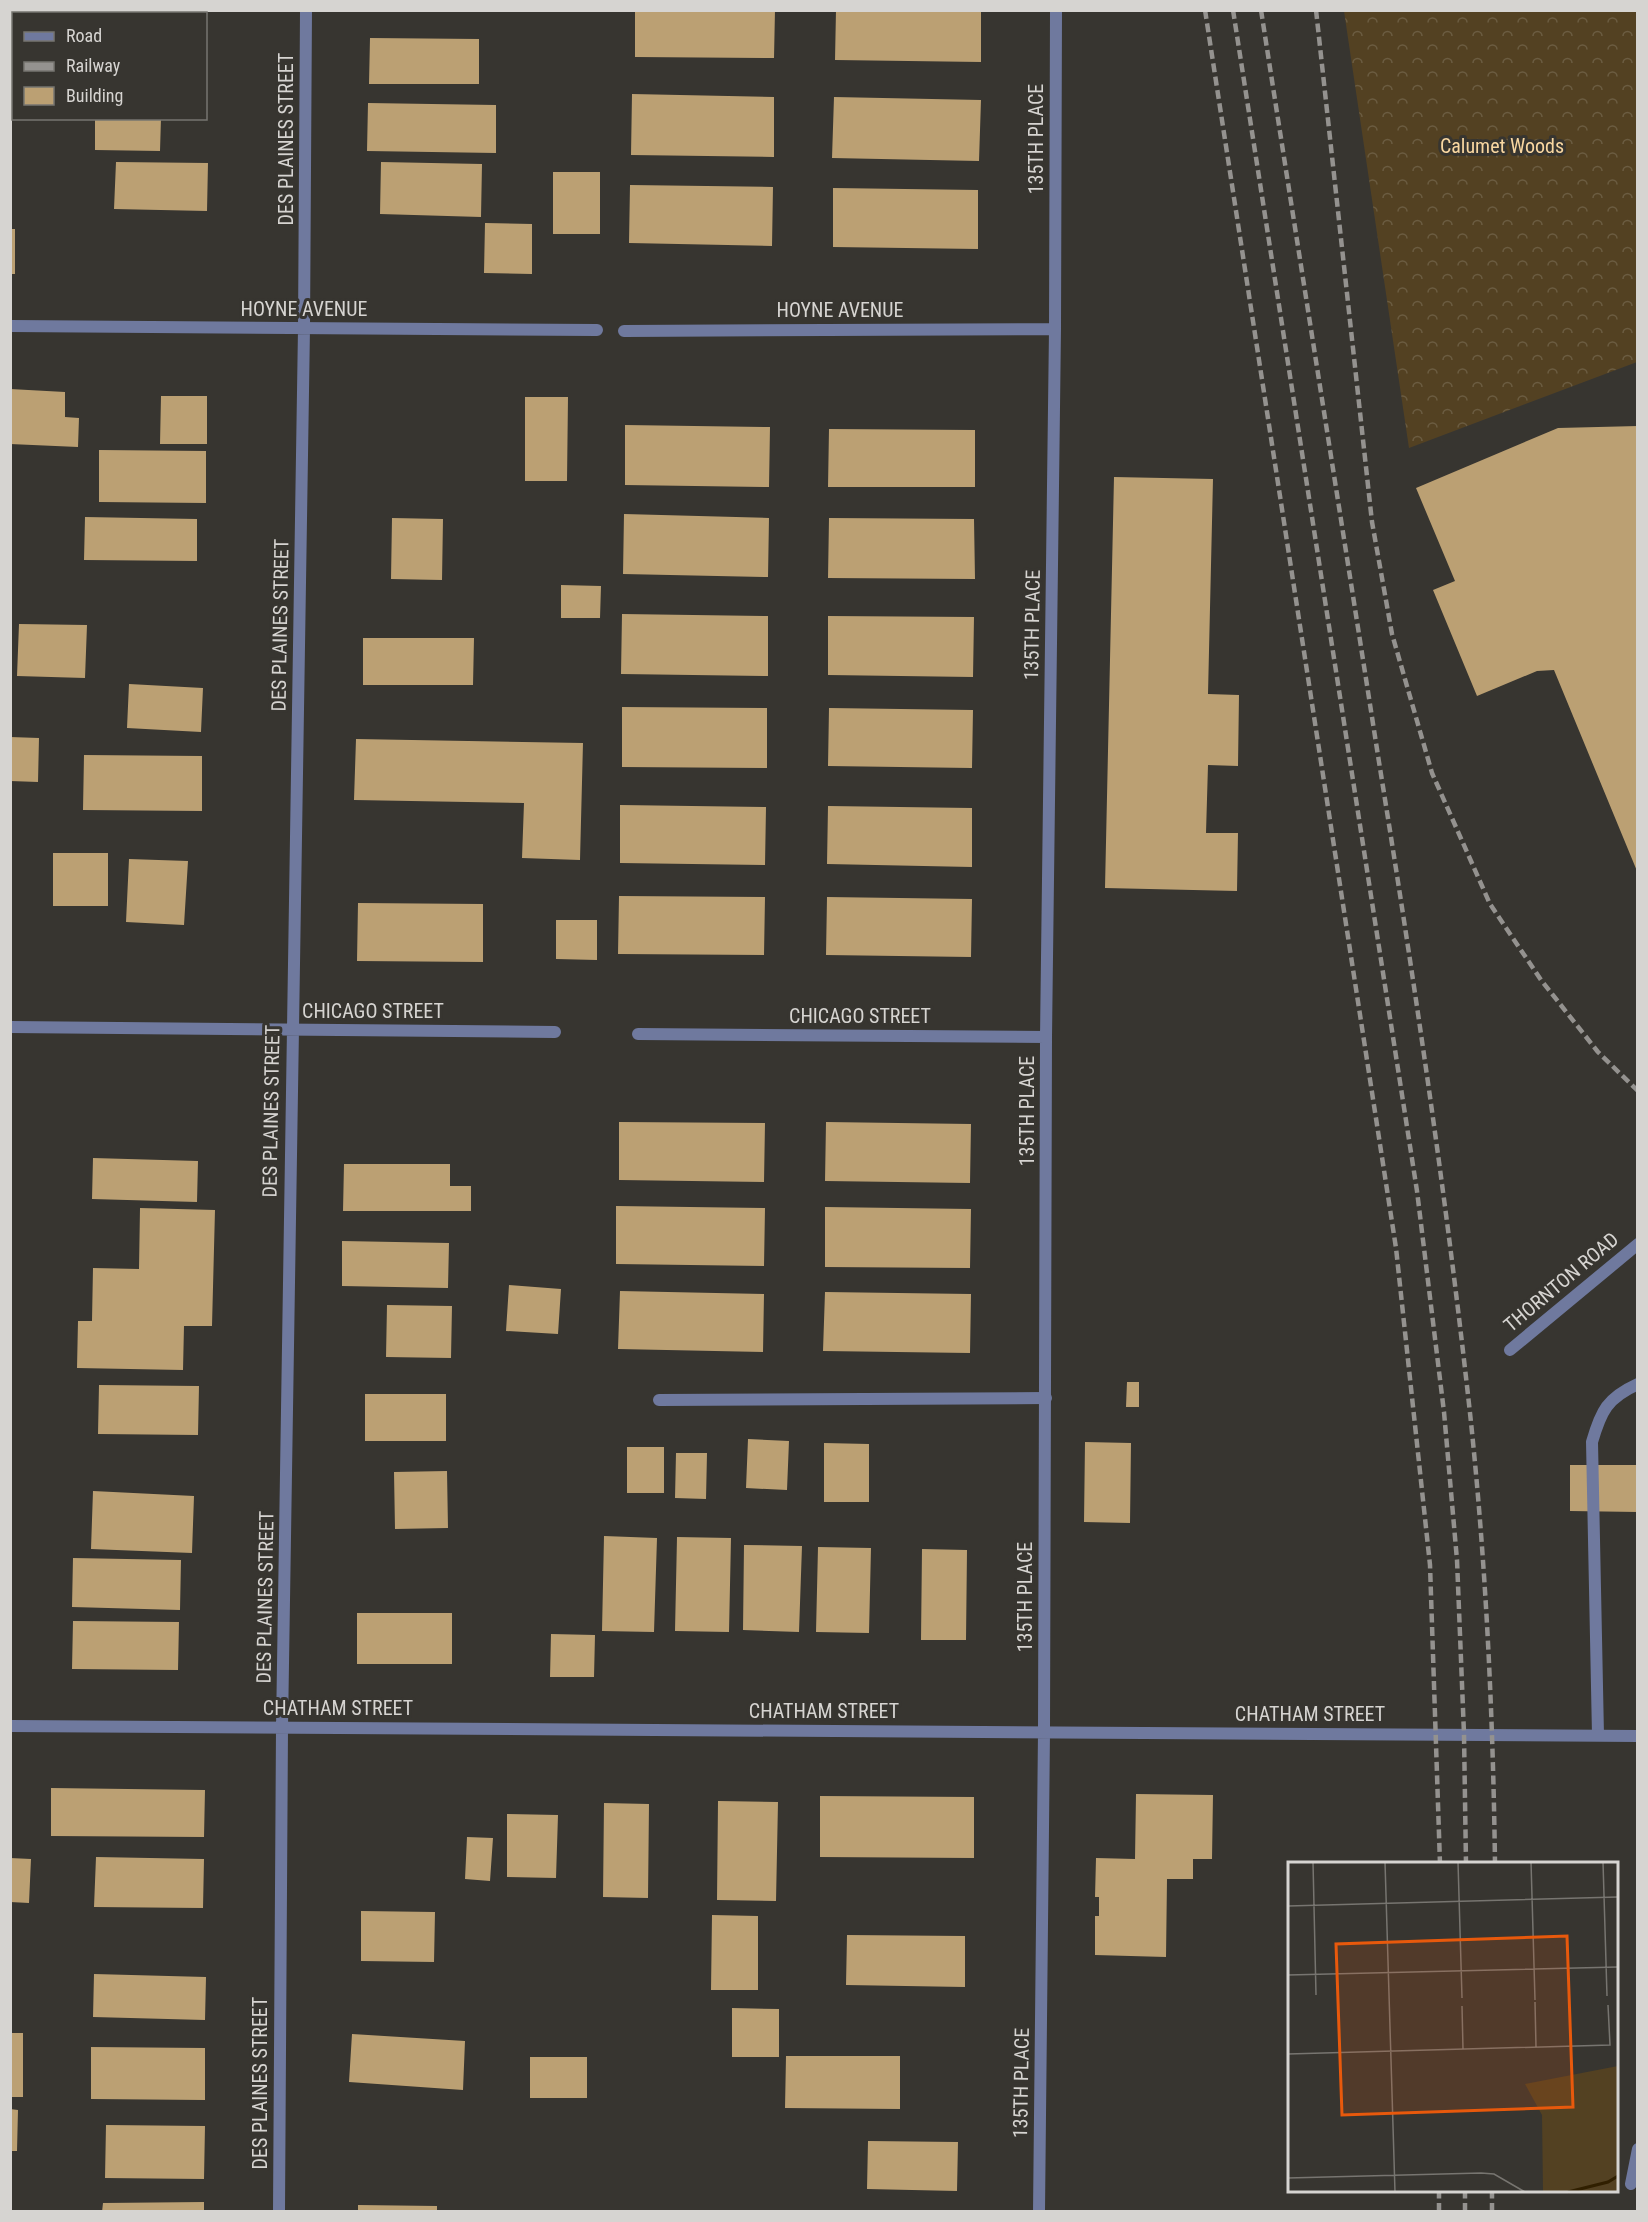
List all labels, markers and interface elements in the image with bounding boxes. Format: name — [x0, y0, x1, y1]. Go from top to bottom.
legend — [12, 12, 207, 120]
text: Road — [66, 25, 102, 46]
street label: DES PLAINES STREET — [274, 53, 298, 225]
text: Railway — [66, 55, 121, 76]
street label: 135TH PLACE — [1024, 84, 1048, 194]
text: Building — [66, 85, 123, 106]
park label: Calumet Woods — [1440, 134, 1564, 158]
street label: HOYNE AVENUE — [241, 297, 367, 321]
street label: HOYNE AVENUE — [777, 298, 903, 322]
street label: DES PLAINES STREET — [266, 538, 294, 712]
street label: 135TH PLACE — [1019, 569, 1045, 680]
street label: CHICAGO STREET — [302, 999, 444, 1023]
street label: CHICAGO STREET — [789, 1004, 931, 1028]
street label: DES PLAINES STREET — [257, 1024, 285, 1198]
street label: 135TH PLACE — [1015, 1056, 1039, 1166]
street label: THORNTON ROAD — [1499, 1227, 1623, 1337]
street label: DES PLAINES STREET — [251, 1510, 279, 1684]
street label: 135TH PLACE — [1013, 1542, 1037, 1652]
street label: CHATHAM STREET — [263, 1696, 413, 1720]
street label: CHATHAM STREET — [749, 1699, 899, 1723]
street label: CHATHAM STREET — [1235, 1702, 1385, 1726]
inset map — [1288, 1862, 1618, 2192]
street label: DES PLAINES STREET — [248, 1997, 272, 2169]
street label: 135TH PLACE — [1008, 2027, 1034, 2138]

